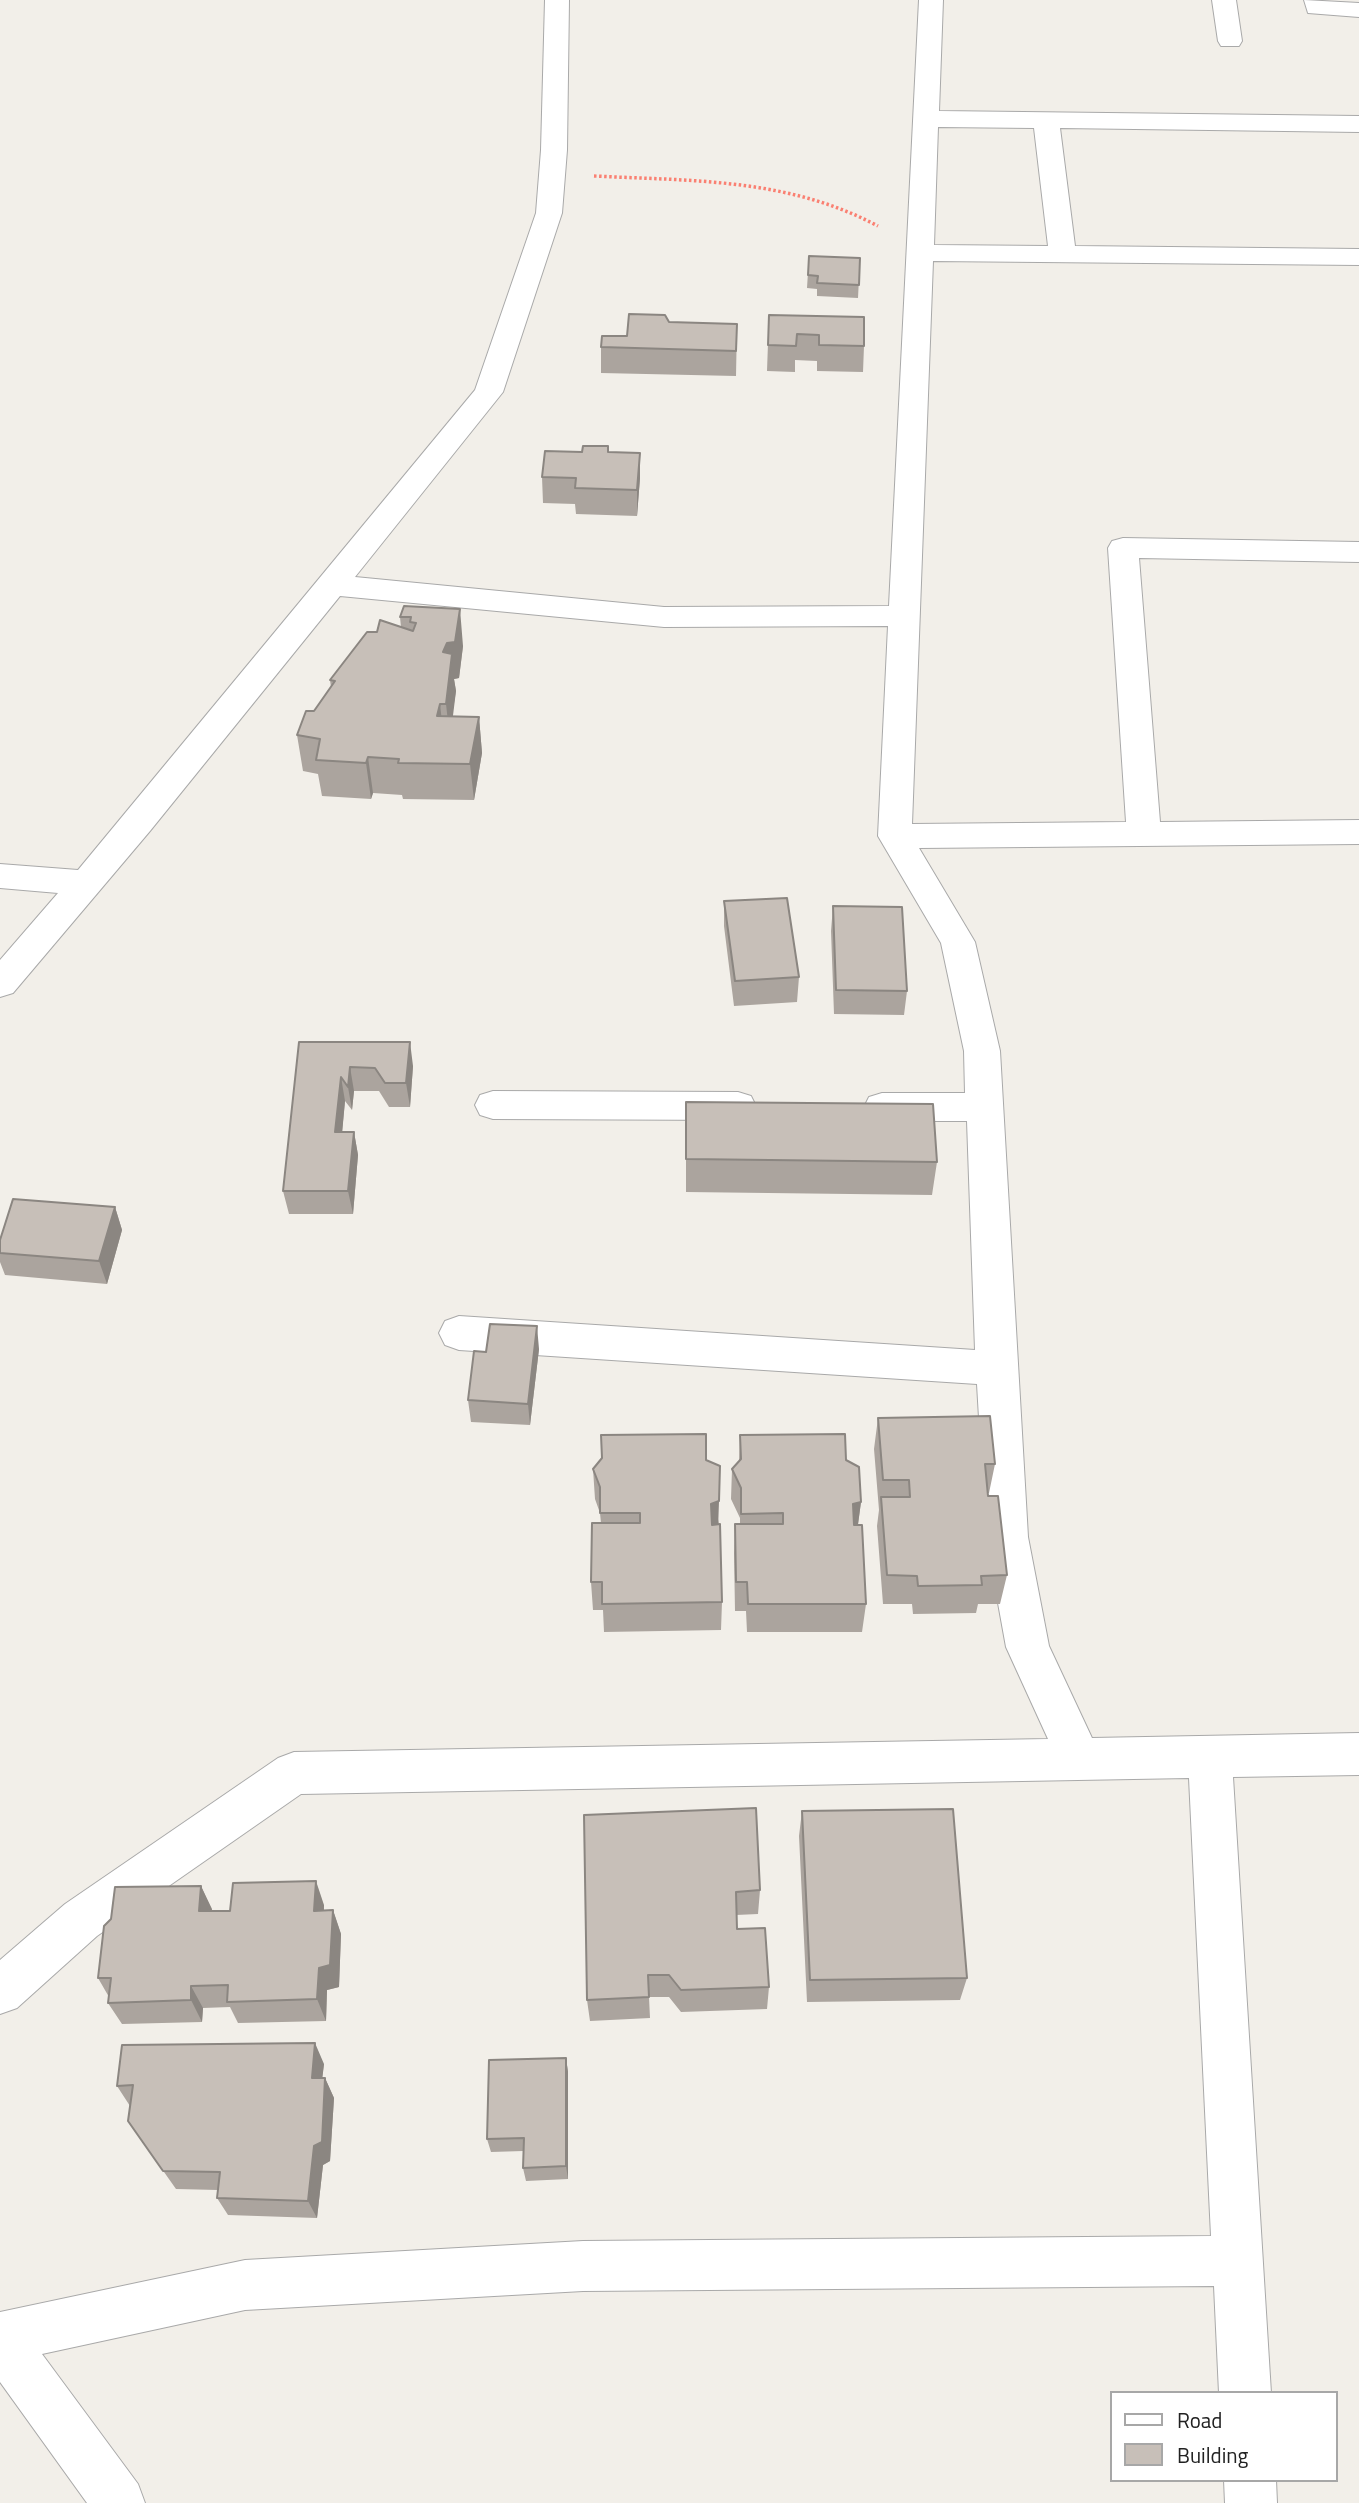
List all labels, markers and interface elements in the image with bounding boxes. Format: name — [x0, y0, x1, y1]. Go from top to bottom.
legend — [1110, 2391, 1338, 2482]
text: Road — [1177, 2404, 1222, 2436]
text: Building — [1177, 2439, 1248, 2471]

